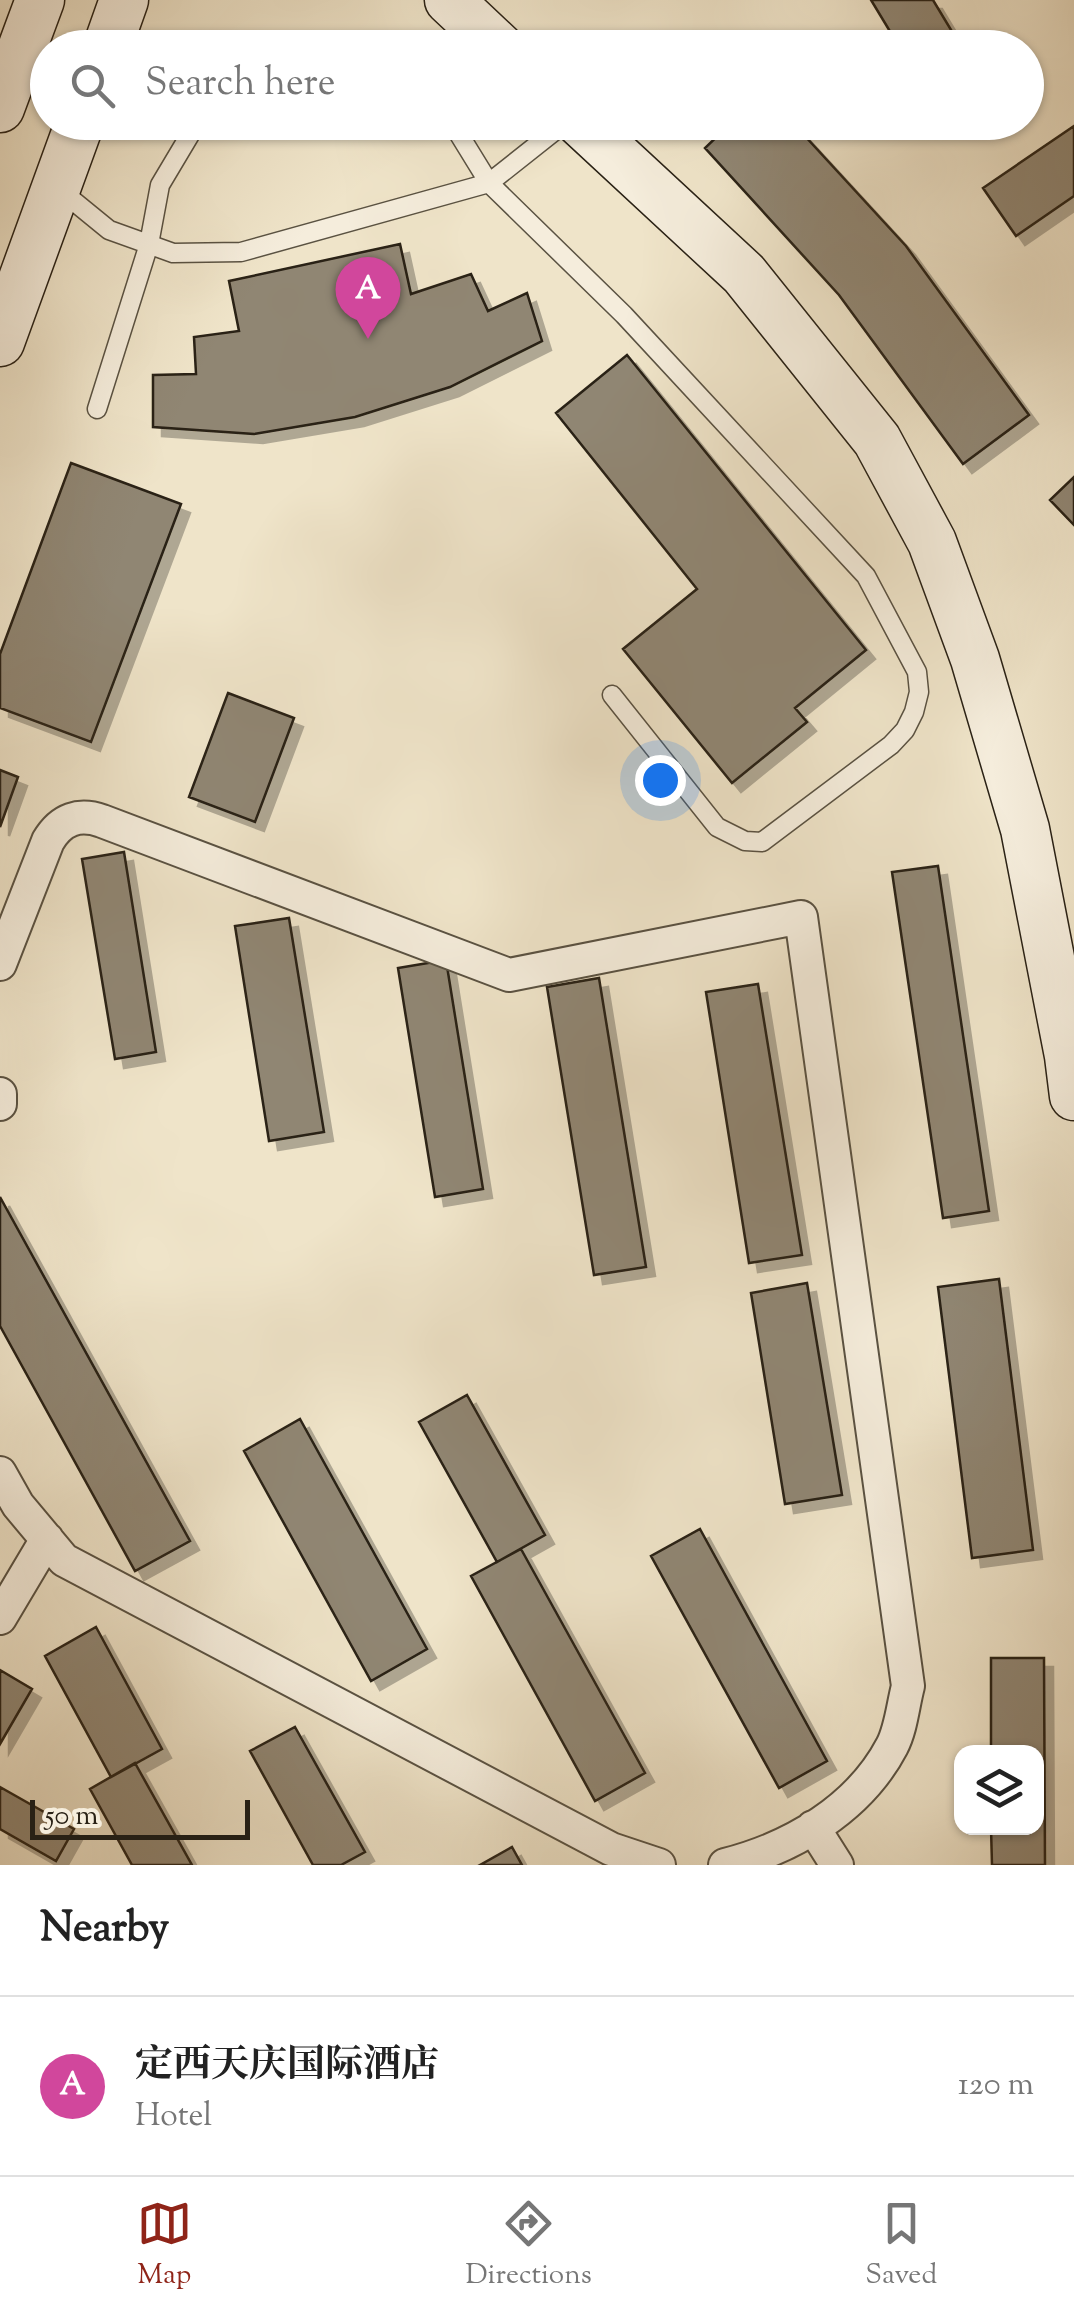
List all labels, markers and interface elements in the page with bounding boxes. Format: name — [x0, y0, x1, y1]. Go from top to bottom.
search box — [30, 30, 1044, 140]
icon: search — [65, 58, 120, 113]
text: Search here — [145, 58, 336, 112]
pin: A — [336, 256, 400, 339]
your location — [635, 755, 686, 806]
map controls — [954, 1745, 1044, 1835]
button: layers — [954, 1745, 1044, 1835]
scale bar — [30, 1795, 250, 1840]
text: 50 m — [45, 1797, 99, 1837]
text: Nearby — [40, 1900, 169, 1960]
text: 定西天庆国际酒店 — [135, 2040, 439, 2094]
text: A — [60, 2063, 85, 2109]
text: 120 m — [958, 2063, 1034, 2109]
text: Hotel — [135, 2094, 212, 2140]
tab: Map — [137, 2196, 192, 2296]
tab: Directions — [465, 2196, 592, 2296]
tab: Saved — [865, 2196, 937, 2296]

